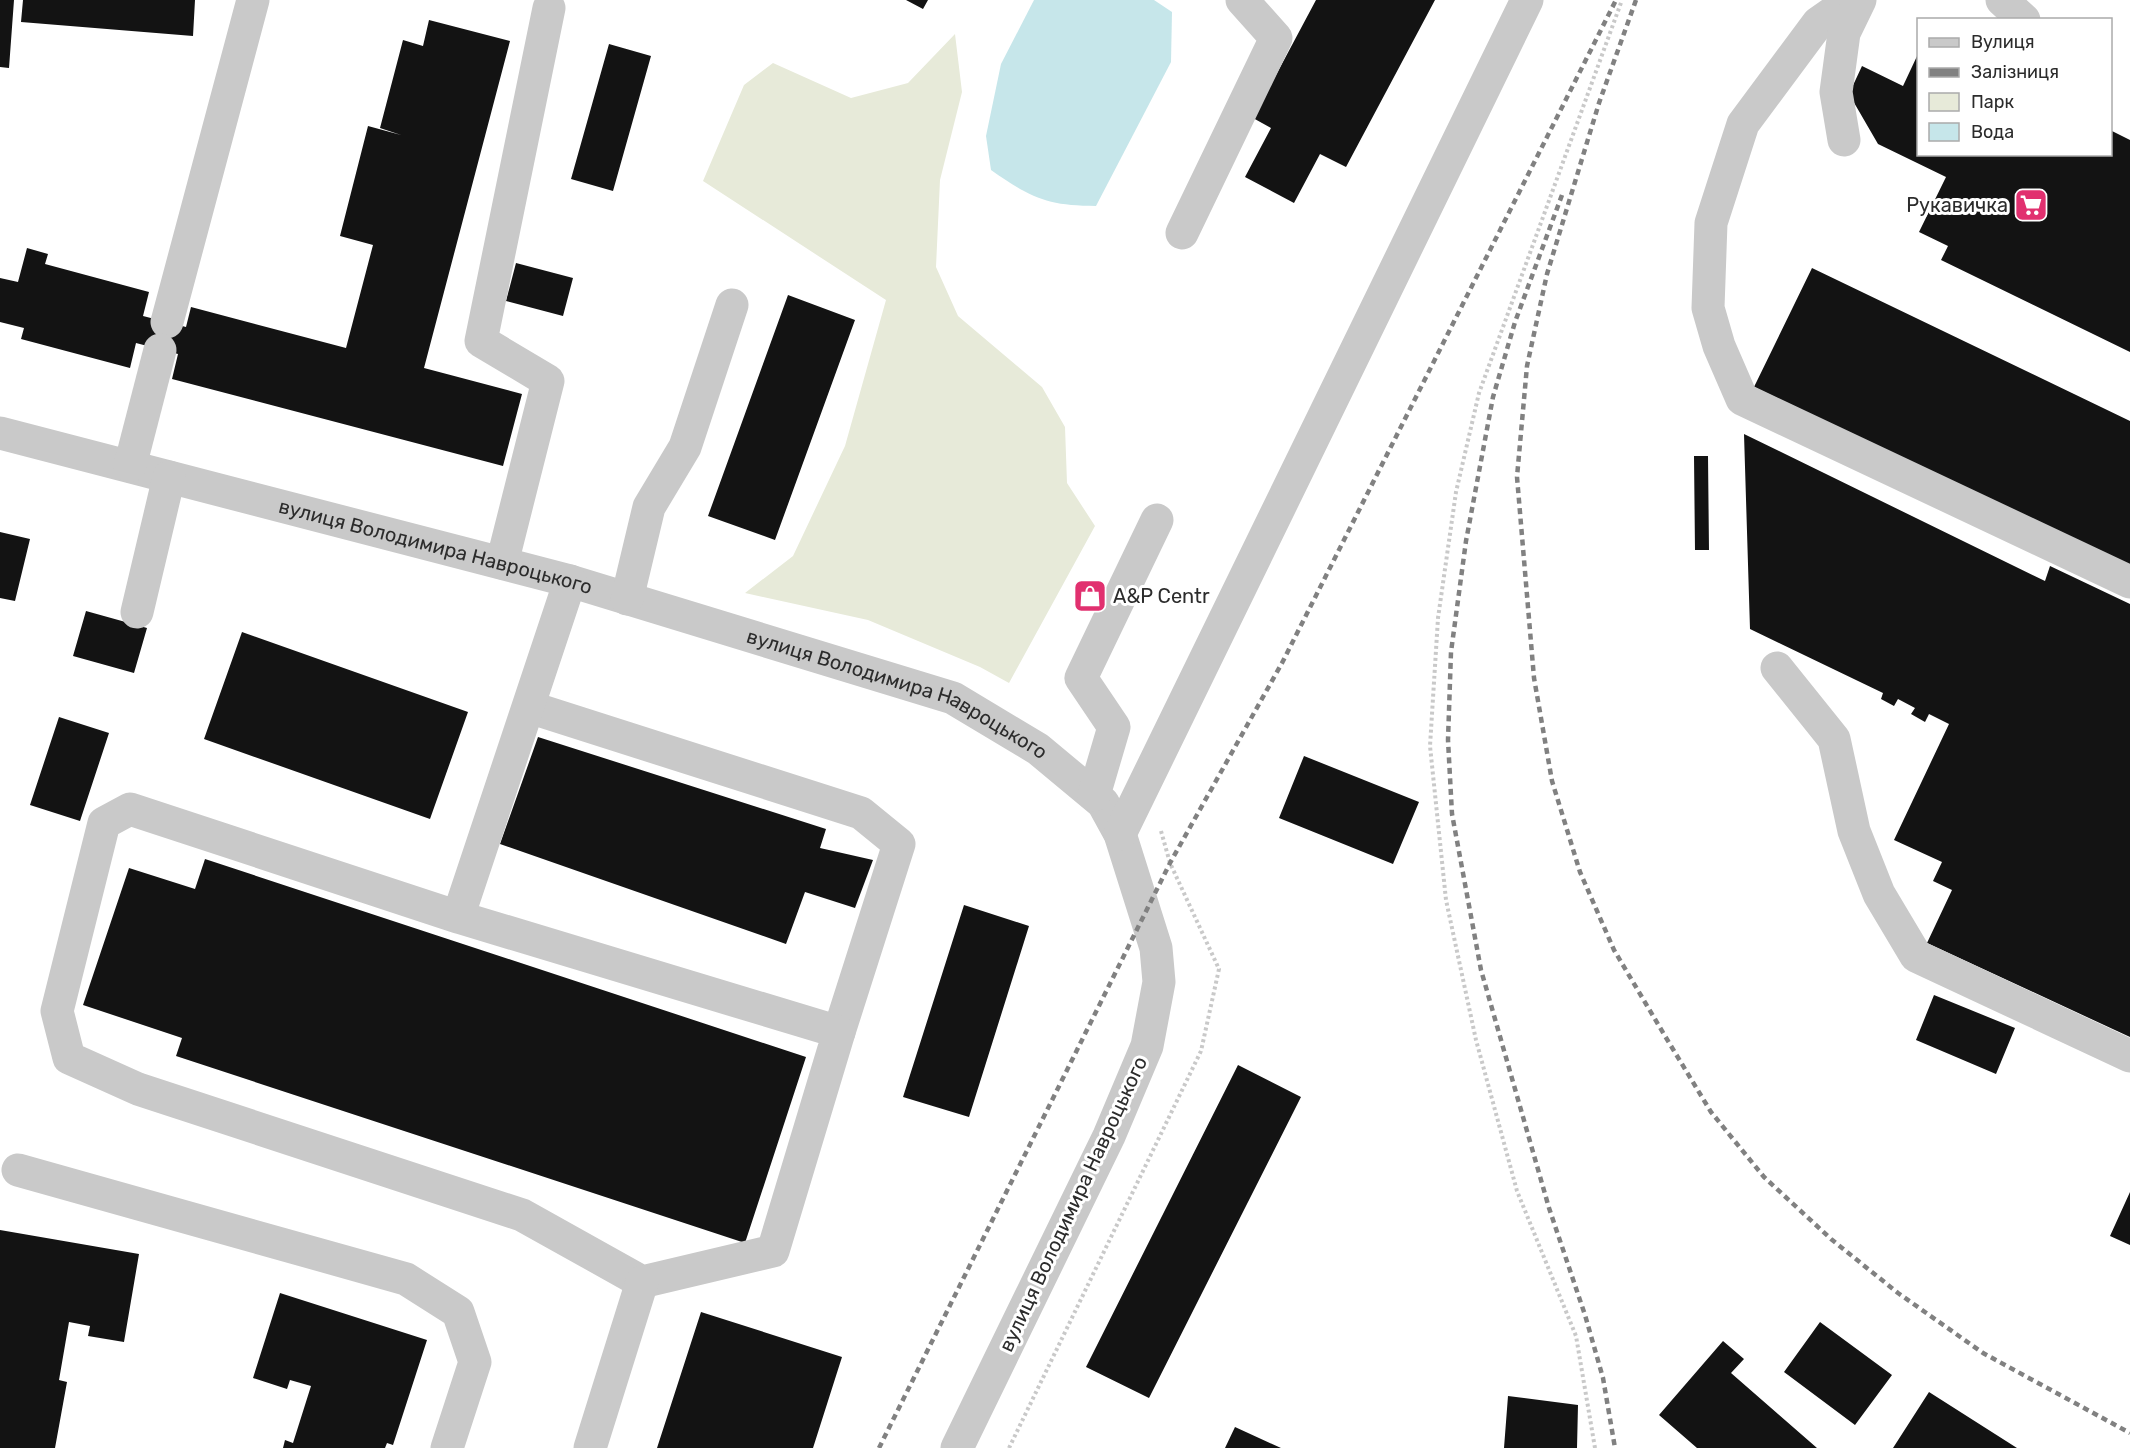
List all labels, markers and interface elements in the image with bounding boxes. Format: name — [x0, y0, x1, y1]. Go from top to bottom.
legend — [1917, 18, 2112, 156]
text: Вулиця — [1971, 31, 2035, 53]
text: Залізниця — [1971, 61, 2059, 83]
text: Парк — [1971, 91, 2015, 113]
text: Вода — [1971, 121, 2014, 143]
supermarket icon: Рукавичка — [2013, 187, 2049, 223]
place label: Рукавичка — [1906, 193, 2008, 217]
street label: вулиця Володимира Навроцького — [276, 494, 595, 599]
shop icon: A&P Centr — [1072, 578, 1108, 614]
place label: A&P Centr — [1113, 584, 1210, 608]
street label: вулиця Володимира Навроцького — [744, 624, 1053, 764]
street label: вулиця Володимира Навроцького — [994, 1053, 1152, 1355]

